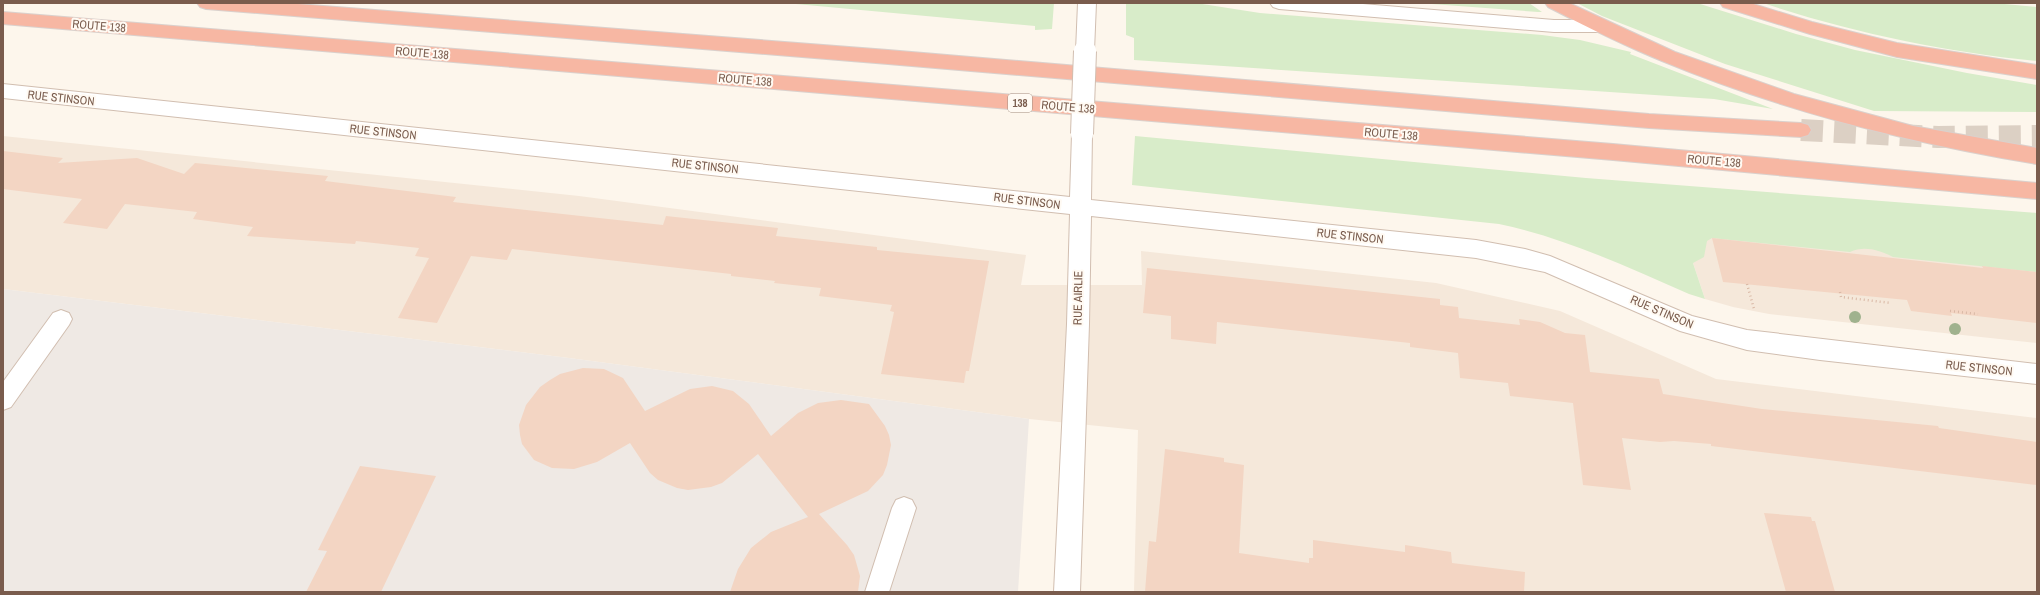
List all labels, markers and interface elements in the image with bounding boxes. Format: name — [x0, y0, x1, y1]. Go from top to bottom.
street label: ROUTE 138 — [72, 16, 126, 36]
street label: ROUTE 138 — [395, 43, 449, 63]
street label: ROUTE 138 — [718, 70, 772, 90]
street label: RUE STINSON — [27, 87, 95, 109]
road number: 138 — [1008, 94, 1032, 112]
street label: ROUTE 138 — [1041, 97, 1095, 117]
street label: RUE STINSON — [349, 121, 417, 143]
street label: ROUTE 138 — [1364, 124, 1418, 144]
street label: ROUTE 138 — [1687, 151, 1741, 171]
street label: RUE STINSON — [671, 155, 739, 177]
street label: RUE STINSON — [993, 189, 1061, 213]
street label: RUE STINSON — [1316, 225, 1384, 247]
street label: RUE AIRLIE — [1070, 271, 1086, 325]
street label: RUE STINSON — [1628, 291, 1696, 333]
street label: RUE STINSON — [1945, 357, 2013, 379]

